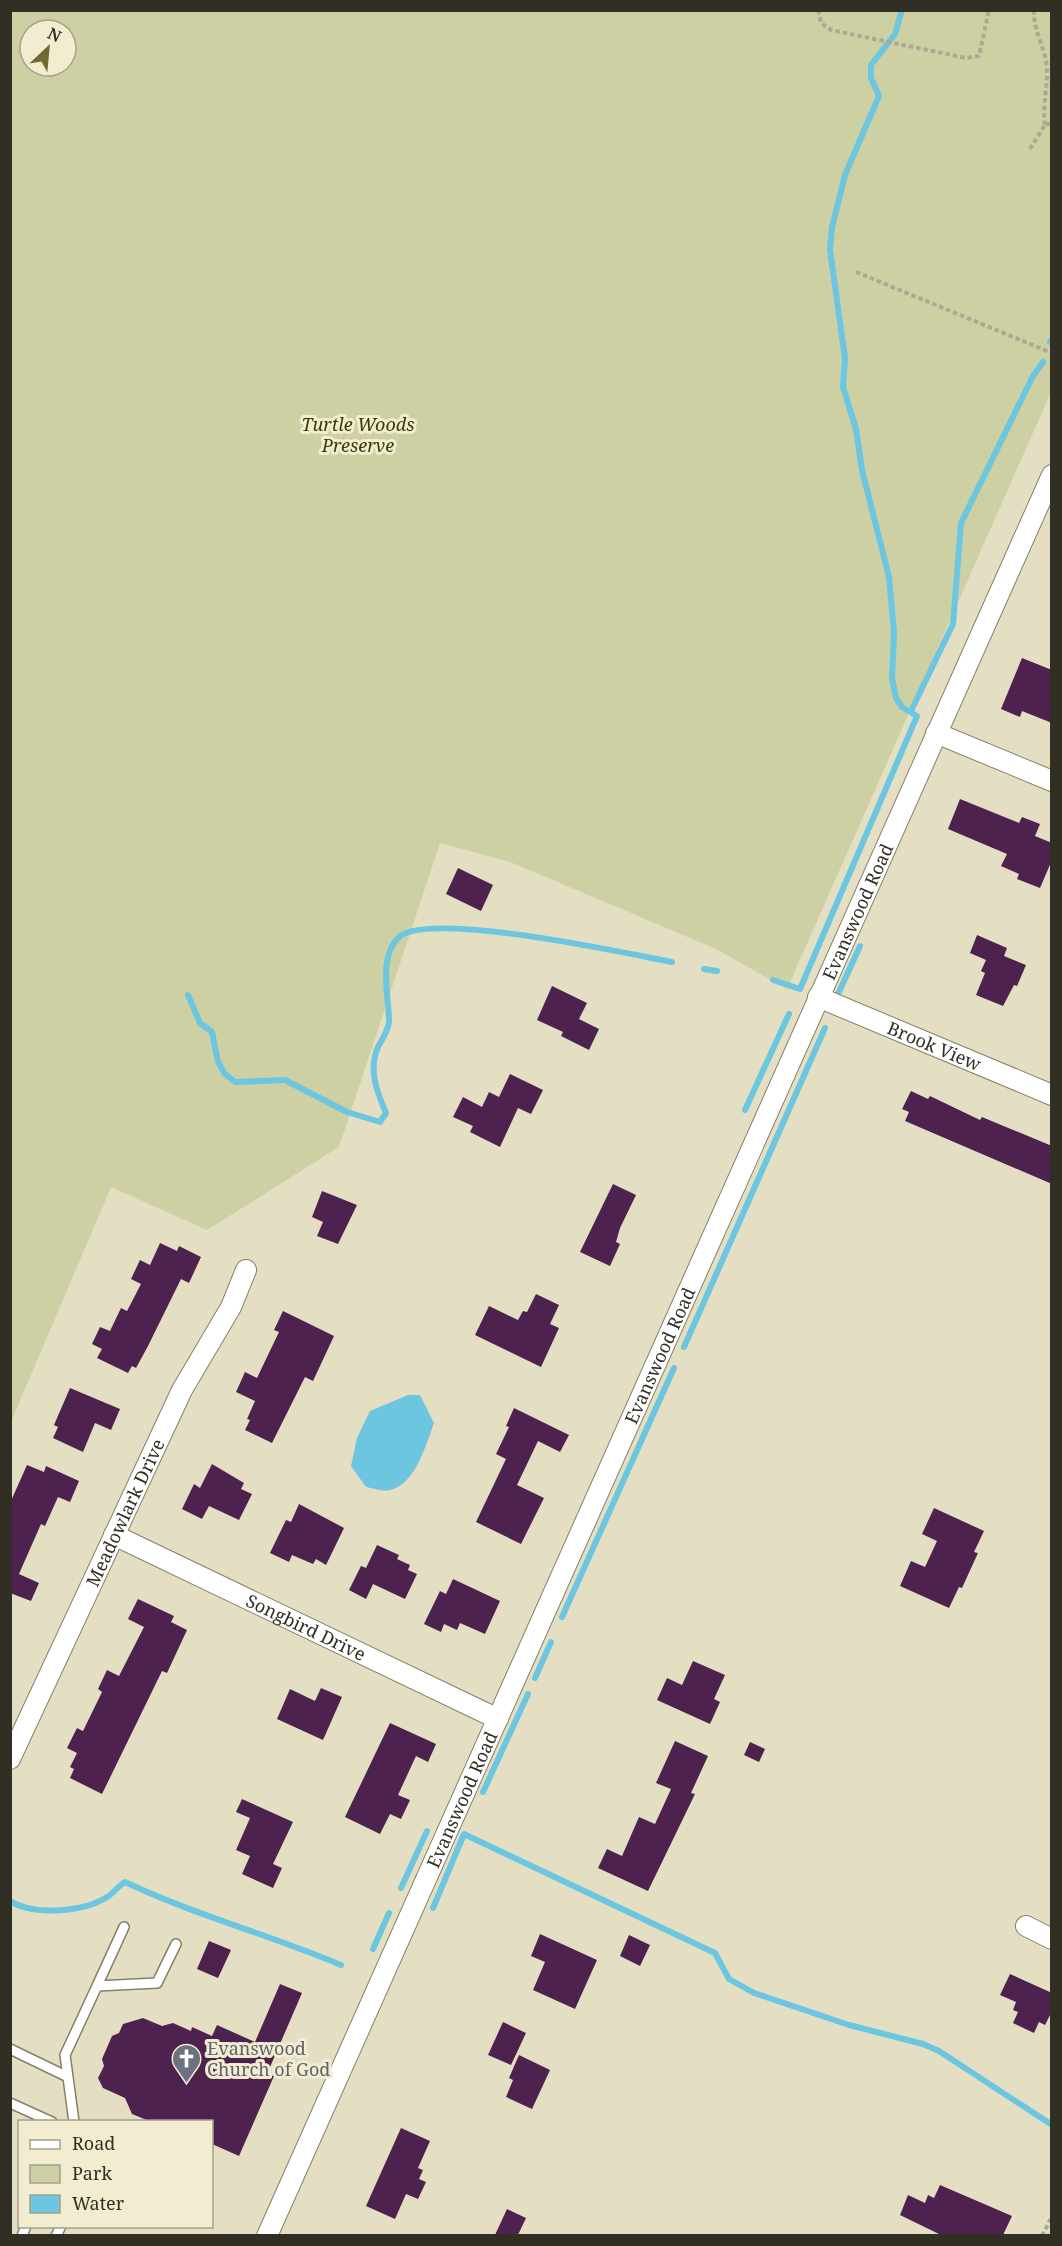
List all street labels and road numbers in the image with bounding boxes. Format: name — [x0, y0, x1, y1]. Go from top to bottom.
street label: Evanswood Road — [816, 840, 898, 984]
street label: Brook View — [884, 1015, 985, 1076]
street label: Evanswood Road — [619, 1283, 700, 1428]
street label: Meadowlark Drive — [80, 1435, 170, 1590]
street label: Songbird Drive — [242, 1588, 370, 1666]
street label: Evanswood Road — [421, 1727, 503, 1871]

